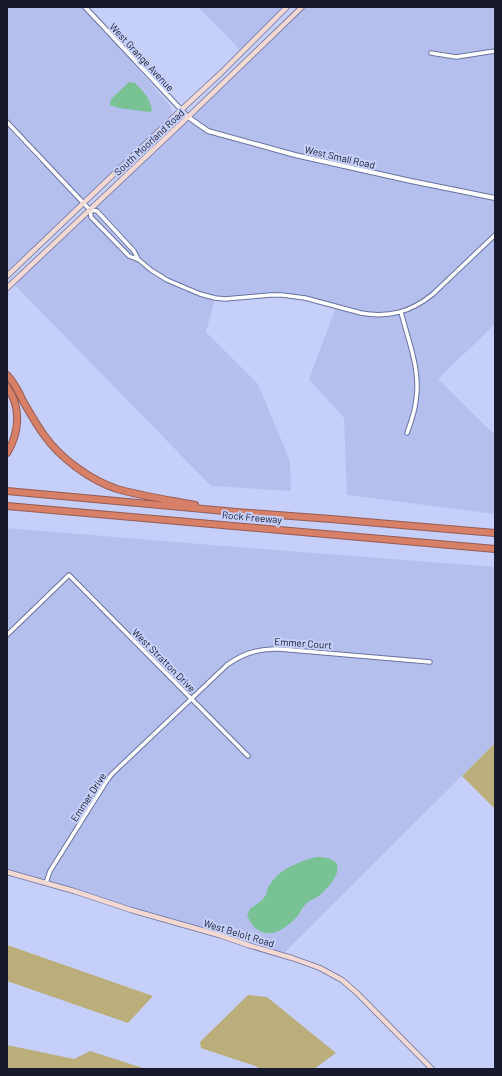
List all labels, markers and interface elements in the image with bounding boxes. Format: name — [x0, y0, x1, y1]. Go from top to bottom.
street label: West Grange Avenue — [107, 20, 177, 94]
street label: South Moorland Road — [111, 106, 187, 178]
street label: West Small Road — [304, 143, 376, 171]
street label: Rock Freeway — [221, 508, 283, 526]
street label: West Stratton Drive — [130, 626, 198, 694]
street label: Emmer Court — [274, 635, 333, 651]
street label: Emmer Drive — [68, 770, 108, 824]
street label: West Beloit Road — [202, 916, 276, 950]

